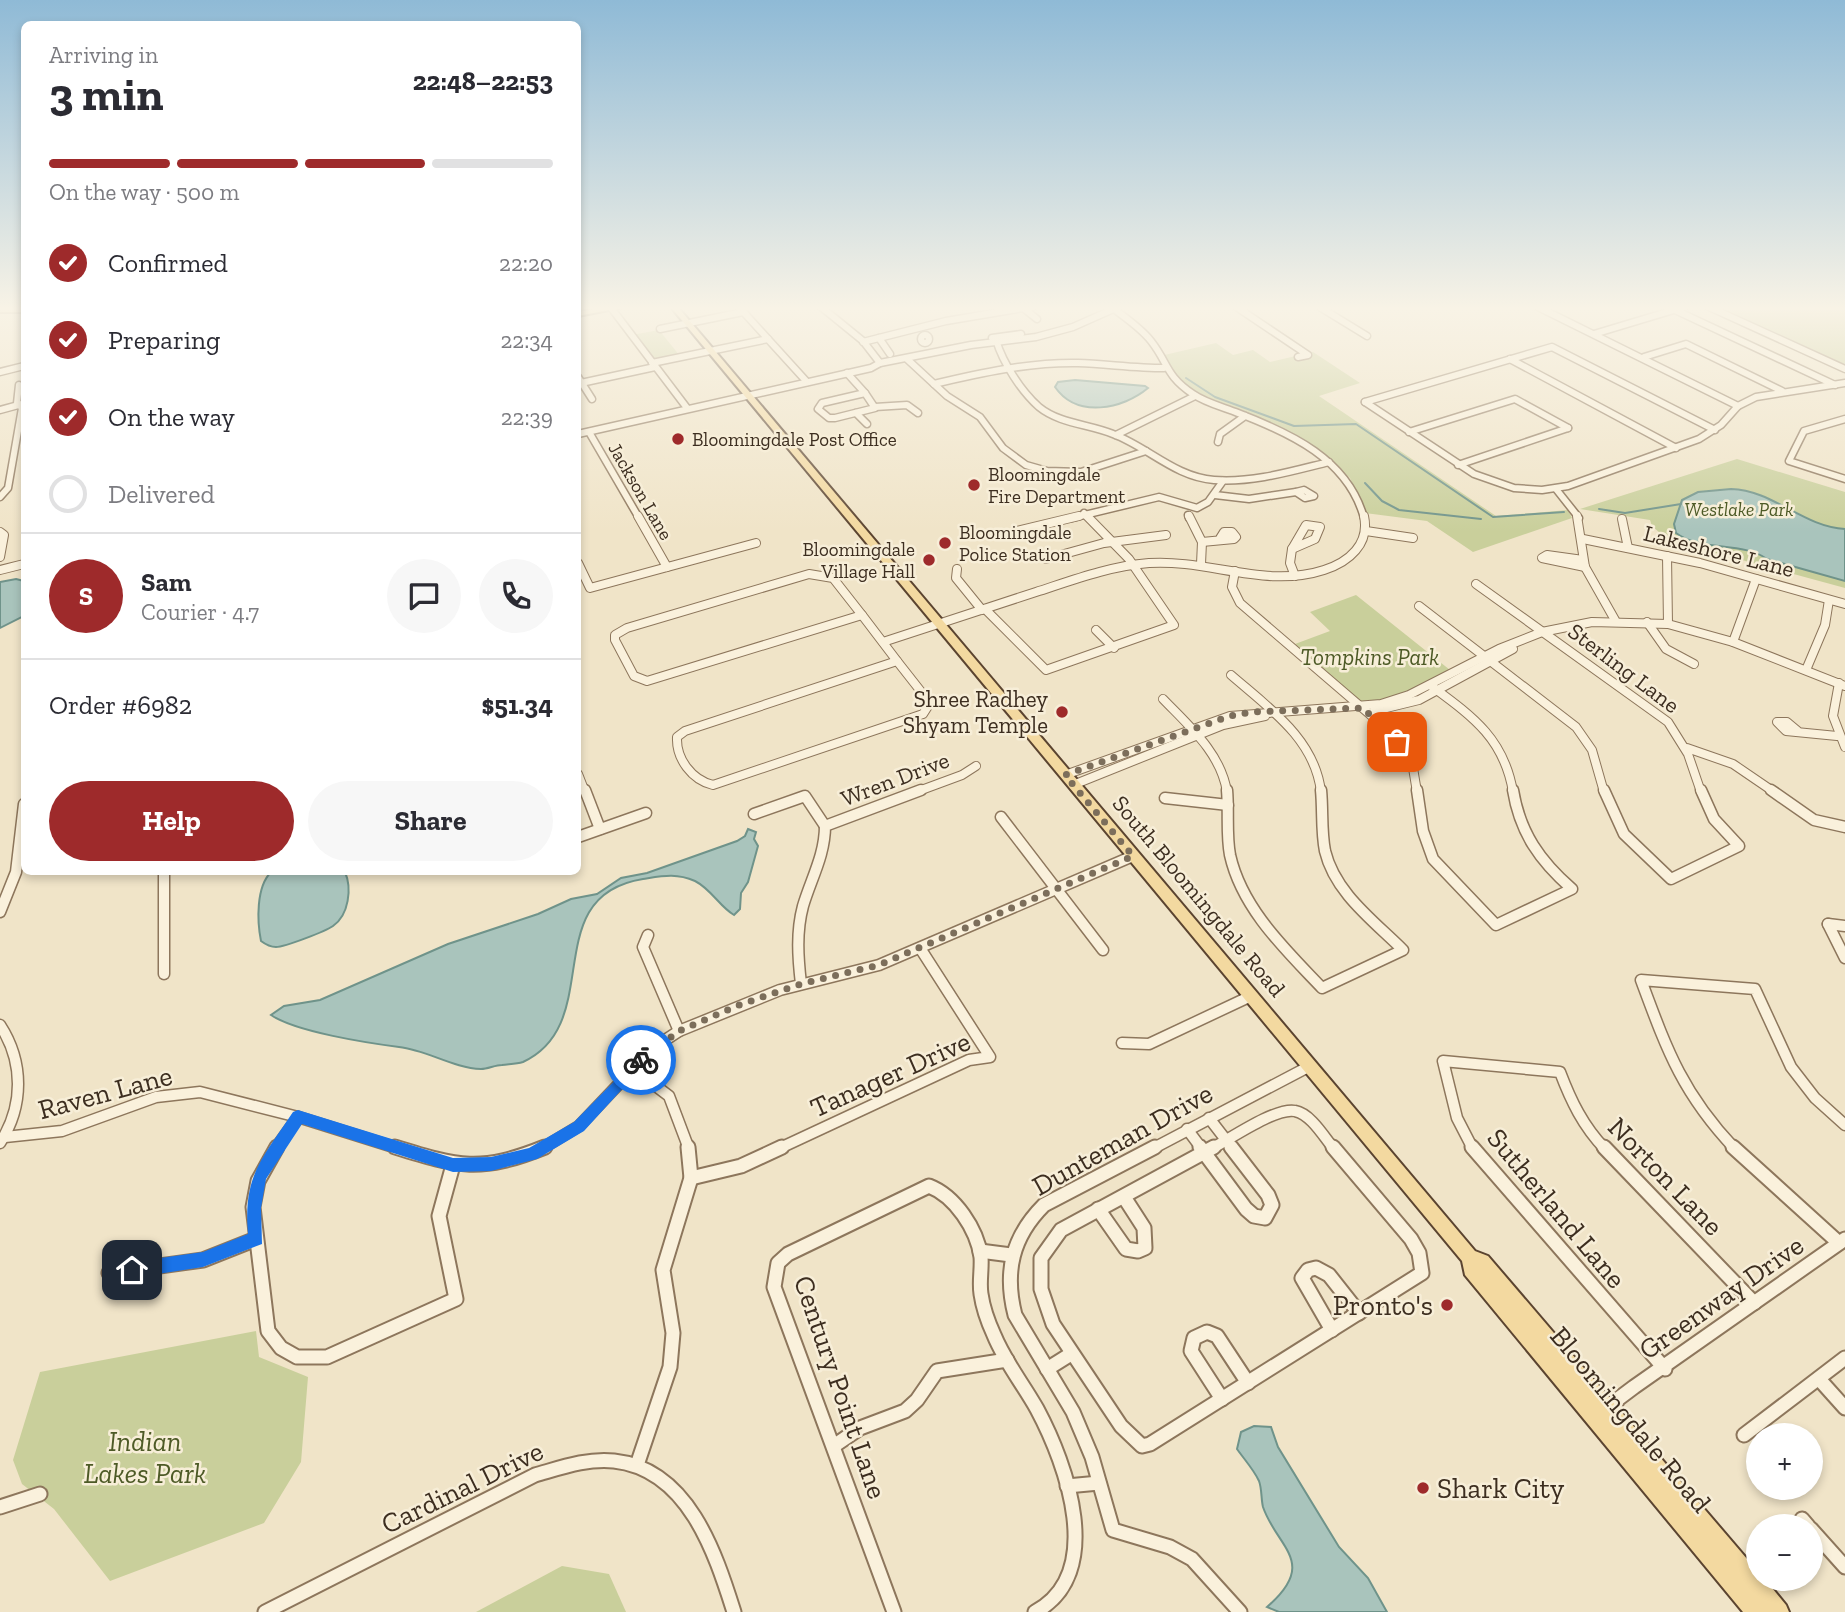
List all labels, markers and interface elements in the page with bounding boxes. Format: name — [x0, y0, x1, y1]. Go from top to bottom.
text: Arriving in — [49, 41, 158, 69]
text: 22:48–22:53 — [413, 65, 553, 97]
text: 3 min — [49, 67, 163, 122]
text: On the way · 500 m — [49, 178, 239, 206]
icon: check — [49, 244, 87, 282]
text: Confirmed — [108, 247, 228, 279]
text: 22:20 — [499, 249, 553, 277]
icon: check — [49, 321, 87, 359]
text: Preparing — [108, 324, 220, 356]
text: 22:34 — [501, 326, 553, 354]
icon: check — [49, 398, 87, 436]
text: On the way — [108, 401, 235, 433]
text: 22:39 — [501, 403, 553, 431]
place label: Bloomingdale Post Office — [692, 428, 897, 451]
marker: Bloomingdale Post Office — [670, 431, 686, 447]
street label: Jackson Lane — [603, 438, 678, 544]
place label: Bloomingdale Fire Department — [988, 463, 1125, 508]
marker: Bloomingdale Fire Department — [966, 477, 982, 493]
text: Delivered — [108, 478, 215, 510]
park label: Westlake Park — [1685, 498, 1793, 521]
street label: Lakeshore Lane — [1641, 519, 1797, 583]
place label: Bloomingdale Police Station — [959, 521, 1072, 566]
marker: Bloomingdale Police Station — [937, 535, 953, 551]
place label: Bloomingdale Village Hall — [802, 538, 915, 583]
marker: Bloomingdale Village Hall — [921, 552, 937, 568]
button: chat — [387, 559, 461, 633]
button: phone — [479, 559, 553, 633]
text: Sam — [141, 566, 191, 598]
text: S — [79, 580, 93, 612]
text: Courier · 4.7 — [141, 598, 259, 626]
street label: Sterling Lane — [1563, 617, 1685, 719]
park label: Tompkins Park — [1301, 643, 1439, 671]
place label: Shree Radhey Shyam Temple — [903, 685, 1048, 739]
text: Order #6982 — [49, 689, 192, 721]
text: $51.34 — [482, 689, 553, 721]
marker: Shree Radhey Shyam Temple — [1054, 704, 1070, 720]
pin — [1367, 712, 1427, 772]
icon: bag — [1378, 723, 1416, 761]
street label: Wren Drive — [837, 746, 953, 812]
button: Help — [49, 781, 294, 861]
button: Share — [308, 781, 553, 861]
street label: South Bloomingdale Road — [1107, 790, 1292, 1003]
street label: Tanager Drive — [805, 1024, 975, 1124]
courier — [606, 1025, 676, 1095]
icon: bike — [622, 1041, 660, 1079]
street label: Raven Lane — [34, 1059, 176, 1126]
street label: Dunteman Drive — [1026, 1076, 1218, 1203]
street label: Norton Lane — [1601, 1110, 1730, 1242]
street label: Sutherland Lane — [1480, 1122, 1633, 1295]
street label: Greenway Drive — [1633, 1228, 1810, 1366]
pin — [102, 1240, 162, 1300]
icon: home — [113, 1251, 151, 1289]
street label: Century Point Lane — [787, 1271, 894, 1503]
place label: Pronto's — [1333, 1289, 1433, 1322]
marker: Pronto's — [1439, 1297, 1455, 1313]
street label: Bloomingdale Road — [1543, 1320, 1718, 1519]
map controls — [1746, 1423, 1823, 1591]
button: + — [1746, 1423, 1823, 1500]
park label: Indian Lakes Park — [84, 1425, 206, 1490]
street label: Cardinal Drive — [376, 1434, 548, 1541]
place label: Shark City — [1437, 1472, 1565, 1505]
marker: Shark City — [1415, 1480, 1431, 1496]
button: − — [1746, 1514, 1823, 1591]

